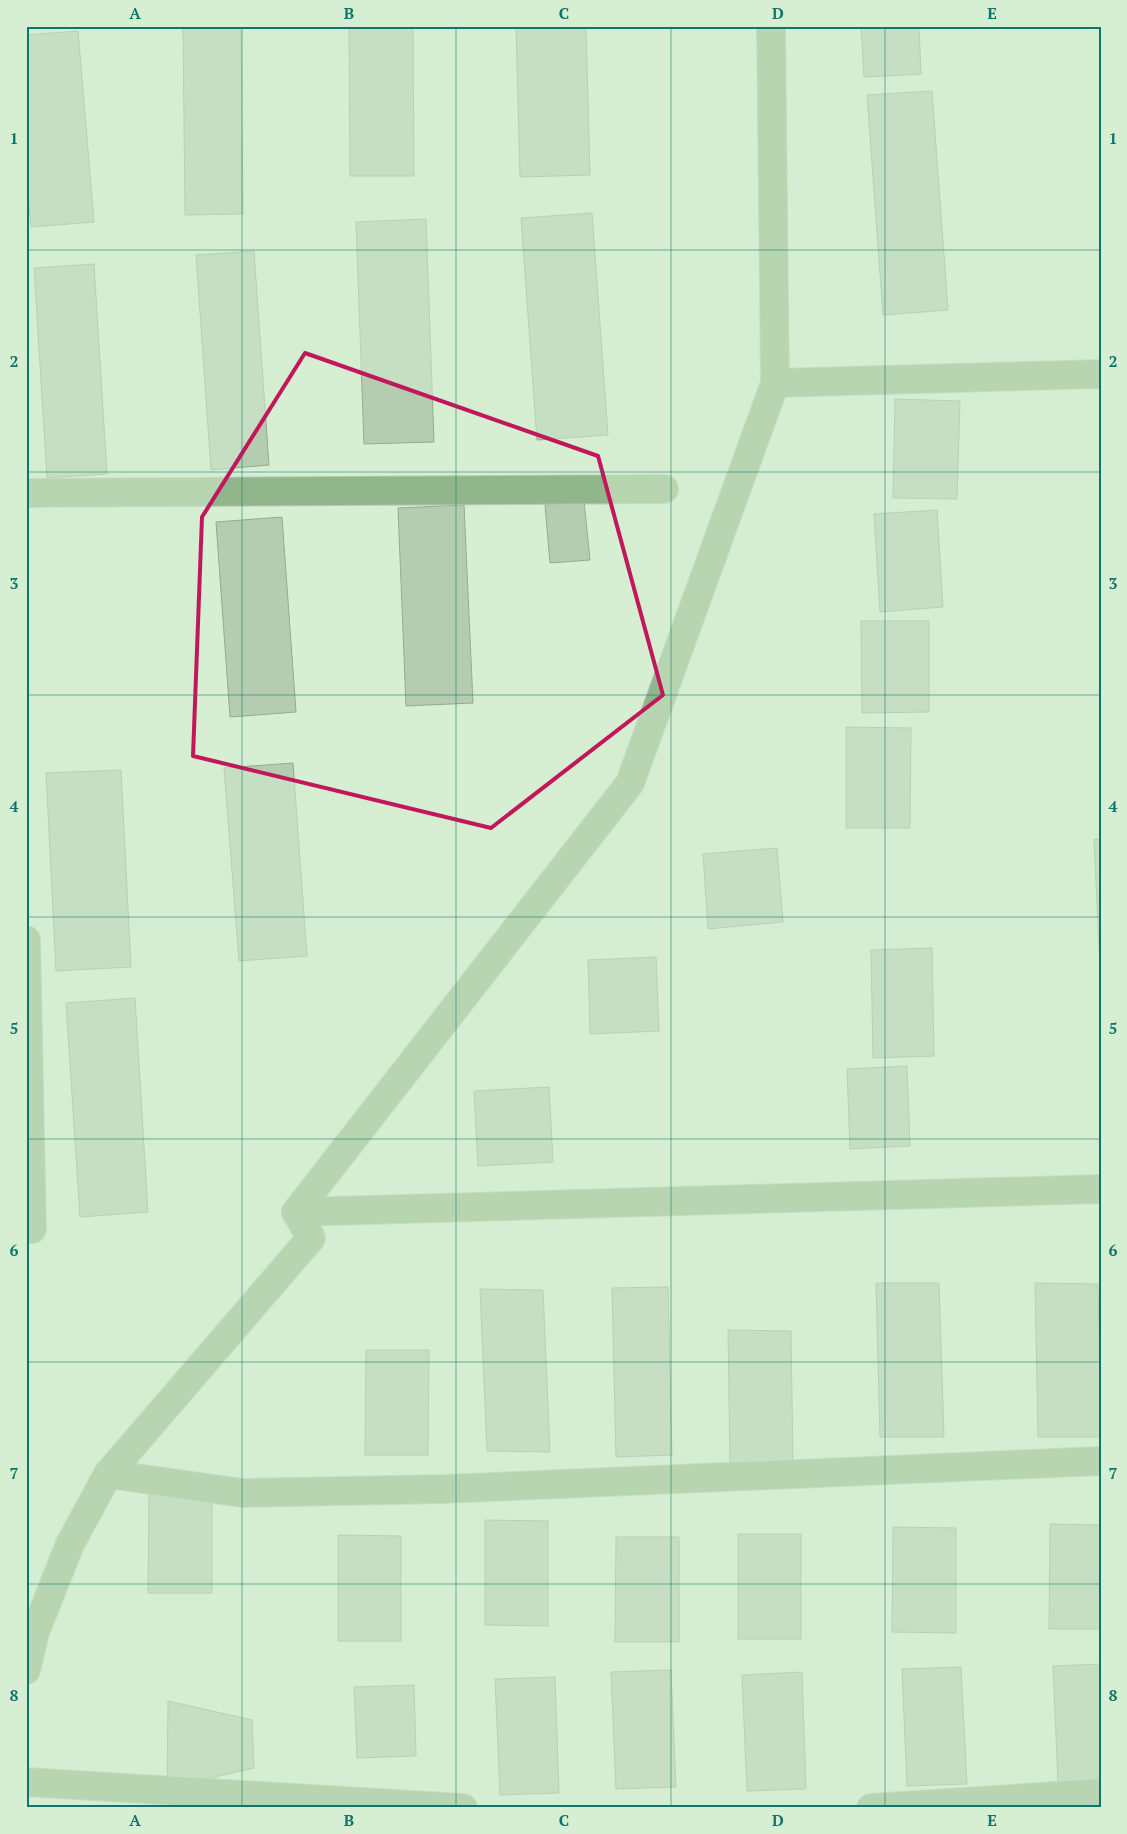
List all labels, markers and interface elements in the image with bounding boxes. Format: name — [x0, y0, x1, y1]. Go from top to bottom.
text: A — [129, 2, 141, 24]
text: B — [344, 2, 354, 24]
text: C — [559, 2, 569, 24]
text: D — [772, 2, 784, 24]
text: E — [987, 2, 997, 24]
text: 1 — [9, 127, 19, 149]
text: 1 — [1108, 127, 1118, 149]
text: 2 — [9, 350, 19, 372]
text: 2 — [1108, 350, 1118, 372]
text: 3 — [9, 572, 19, 594]
text: 3 — [1108, 572, 1118, 594]
text: 4 — [9, 795, 19, 817]
text: 4 — [1108, 795, 1118, 817]
text: 5 — [9, 1017, 19, 1039]
text: 5 — [1108, 1017, 1118, 1039]
text: 6 — [9, 1239, 19, 1261]
text: 6 — [1108, 1239, 1118, 1261]
text: 7 — [9, 1462, 19, 1484]
text: 7 — [1108, 1462, 1118, 1484]
text: 8 — [9, 1684, 19, 1706]
text: 8 — [1108, 1684, 1118, 1706]
text: A — [129, 1809, 141, 1831]
text: B — [344, 1809, 354, 1831]
text: C — [559, 1809, 569, 1831]
text: D — [772, 1809, 784, 1831]
text: E — [987, 1809, 997, 1831]

